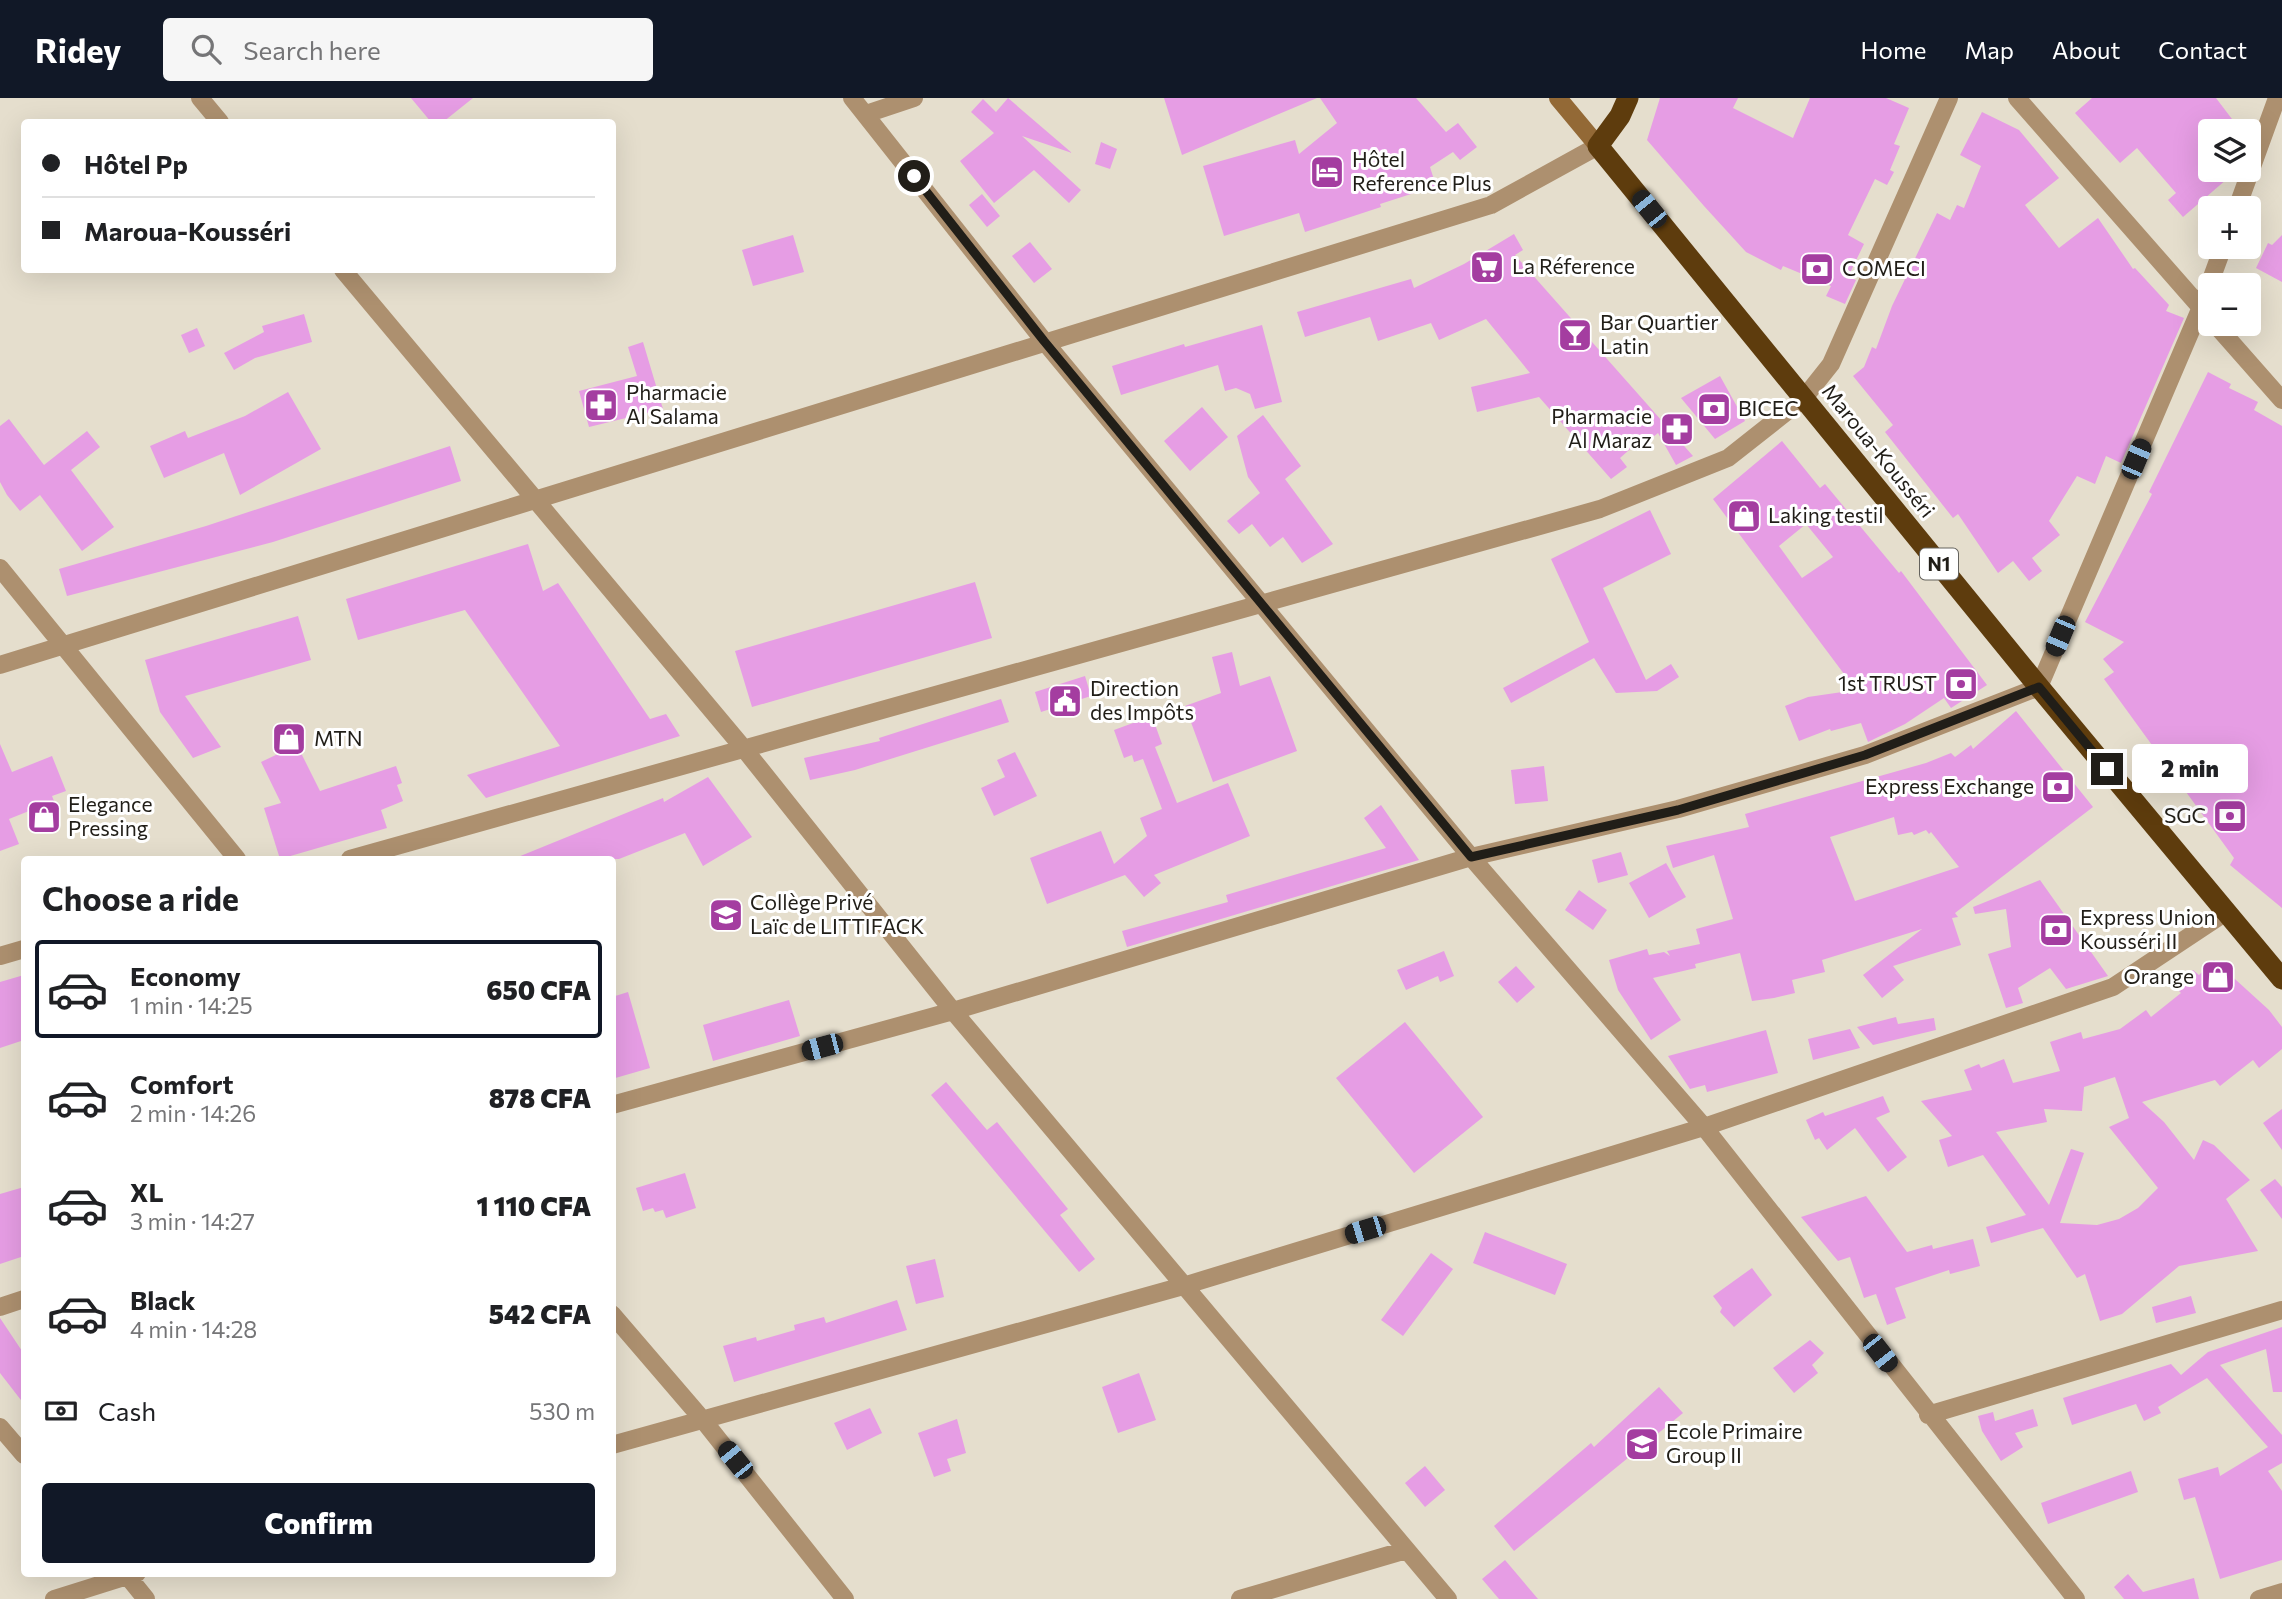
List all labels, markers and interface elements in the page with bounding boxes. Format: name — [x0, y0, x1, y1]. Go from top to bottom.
search box — [163, 18, 653, 81]
text: Ridey — [35, 29, 121, 70]
icon: search — [187, 30, 225, 68]
text: Search here — [243, 34, 381, 65]
text: Home — [1861, 35, 1927, 64]
text: Map — [1965, 35, 2014, 64]
text: About — [2052, 35, 2120, 64]
text: Contact — [2158, 35, 2247, 64]
map controls — [2198, 119, 2261, 336]
button: layers — [2198, 119, 2261, 182]
place label: Hôtel Reference Plus — [1352, 146, 1492, 195]
text: Hôtel Pp — [84, 148, 188, 179]
hotel icon: Hôtel Reference Plus — [1308, 153, 1346, 191]
route start — [898, 160, 930, 192]
car — [1628, 186, 1671, 232]
button: + — [2198, 196, 2261, 259]
text: Maroua-Kousséri — [84, 215, 291, 246]
supermarket icon: La Réference — [1468, 248, 1506, 286]
bank icon: COMECI — [1798, 250, 1836, 288]
place label: La Réference — [1512, 253, 1635, 278]
place label: COMECI — [1842, 255, 1926, 280]
button: − — [2198, 273, 2261, 336]
place label: Bar Quartier Latin — [1600, 309, 1719, 358]
bar icon: Bar Quartier Latin — [1556, 316, 1594, 354]
street label: Maroua-Kousséri — [1818, 378, 1941, 522]
place label: Pharmacie Al Salama — [626, 379, 727, 428]
pharmacy icon: Pharmacie Al Salama — [582, 386, 620, 424]
bank icon: BICEC — [1695, 390, 1733, 428]
place label: BICEC — [1738, 395, 1799, 420]
place label: Pharmacie Al Maraz — [1551, 403, 1652, 452]
pharmacy icon: Pharmacie Al Maraz — [1658, 410, 1696, 448]
car — [2119, 436, 2154, 482]
shop icon: Laking testil — [1725, 497, 1763, 535]
place label: Laking testil — [1768, 502, 1884, 527]
road number: N1 — [1920, 548, 1958, 579]
car — [2043, 613, 2078, 659]
bank icon: 1st TRUST — [1942, 665, 1980, 703]
place label: 1st TRUST — [1838, 670, 1937, 695]
place label: Direction des Impôts — [1090, 675, 1194, 724]
public building icon: Direction des Impôts — [1046, 682, 1084, 720]
shop icon: MTN — [270, 720, 308, 758]
place label: MTN — [314, 725, 363, 750]
callout: 2 min — [2132, 744, 2247, 794]
route end — [2091, 753, 2123, 785]
text: 2 min — [2161, 754, 2219, 782]
bank icon: Express Exchange — [2039, 768, 2077, 806]
place label: Express Exchange — [1865, 773, 2034, 798]
place label: Elegance Pressing — [68, 791, 153, 840]
bank icon: SGC — [2211, 797, 2249, 835]
shop icon: Elegance Pressing — [25, 798, 63, 836]
place label: SGC — [2164, 802, 2206, 827]
text: Choose a ride — [42, 878, 239, 918]
place label: Collège Privé Laïc de LITTIFACK — [750, 889, 924, 938]
school or university icon: Collège Privé Laïc de LITTIFACK — [707, 896, 745, 934]
place label: Express Union Kousséri II — [2080, 904, 2216, 953]
bank icon: Express Union Kousséri II — [2037, 911, 2075, 949]
icon: car — [46, 958, 109, 1021]
shop icon: Orange — [2199, 958, 2237, 996]
text: Economy — [130, 960, 241, 991]
place label: Orange — [2123, 963, 2194, 988]
text: 650 CFA — [486, 974, 591, 1005]
text: 1 min · 14:25 — [130, 991, 253, 1019]
car — [799, 1031, 846, 1063]
icon: car — [46, 1066, 109, 1129]
text: Comfort — [130, 1068, 233, 1099]
text: 878 CFA — [489, 1082, 591, 1113]
text: 2 min · 14:26 — [130, 1099, 256, 1127]
icon: car — [46, 1174, 109, 1237]
text: XL — [130, 1176, 164, 1207]
text: 1 110 CFA — [476, 1190, 591, 1221]
text: 3 min · 14:27 — [130, 1207, 255, 1235]
car — [1342, 1214, 1389, 1246]
icon: car — [46, 1282, 109, 1345]
text: Black — [130, 1284, 196, 1315]
text: 542 CFA — [489, 1298, 591, 1329]
text: 4 min · 14:28 — [130, 1315, 257, 1343]
car — [1859, 1330, 1902, 1376]
icon: cash — [42, 1392, 80, 1430]
text: Cash — [98, 1395, 156, 1426]
text: 530 m — [529, 1397, 595, 1425]
place label: Ecole Primaire Group II — [1666, 1418, 1803, 1467]
school or university icon: Ecole Primaire Group II — [1623, 1425, 1661, 1463]
car — [714, 1437, 757, 1483]
button: Confirm — [42, 1483, 595, 1563]

